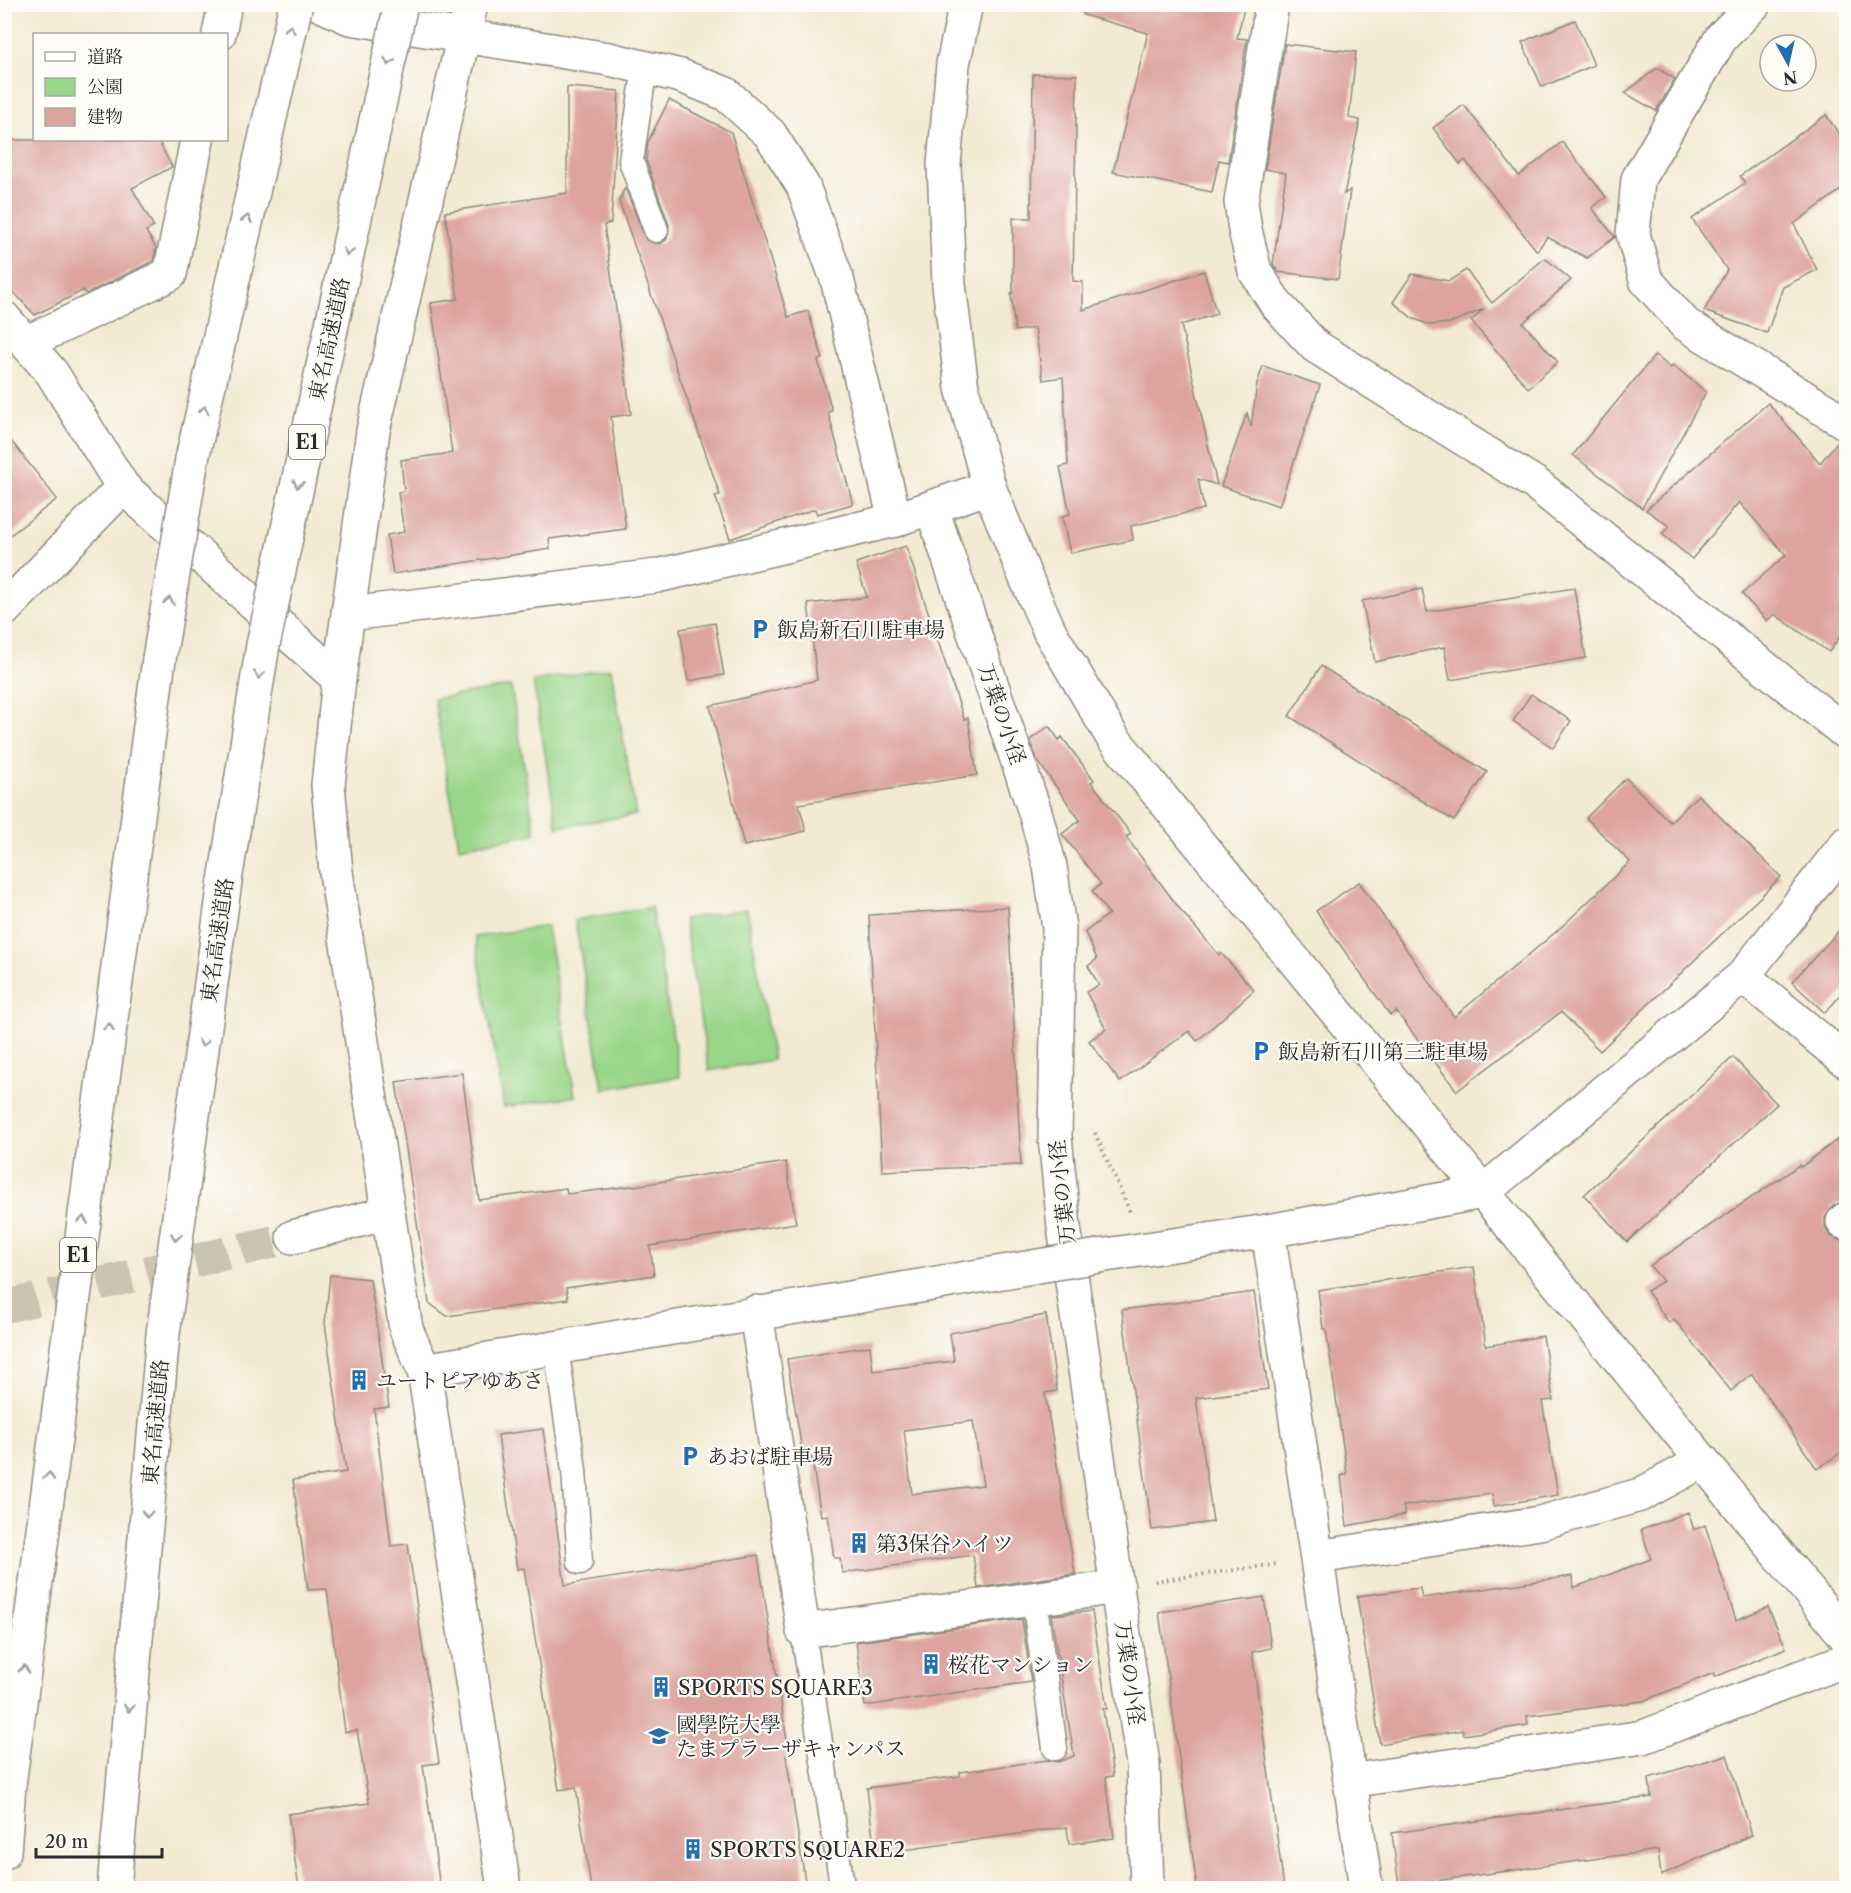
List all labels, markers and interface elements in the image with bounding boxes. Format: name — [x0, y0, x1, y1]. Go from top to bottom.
one-way arrow — [283, 25, 296, 35]
legend — [33, 33, 228, 141]
north arrow — [1758, 33, 1818, 93]
text: 道路 — [87, 46, 123, 68]
one-way arrow — [383, 56, 396, 66]
text: N — [1782, 67, 1798, 89]
text: 公園 — [87, 76, 123, 98]
text: 建物 — [87, 106, 123, 128]
one-way arrow — [240, 215, 253, 225]
one-way arrow — [342, 247, 355, 257]
street label: 東名高速道路 — [304, 275, 354, 403]
one-way arrow — [196, 405, 209, 415]
road number: E1 — [289, 425, 325, 459]
one-way arrow — [292, 479, 305, 489]
one-way arrow — [162, 597, 174, 606]
parking icon: 飯島新石川駐車場 — [748, 617, 772, 641]
place label: 飯島新石川駐車場 — [777, 617, 945, 642]
street label: 万葉の小径 — [973, 660, 1031, 768]
one-way arrow — [253, 670, 265, 680]
street label: 東名高速道路 — [196, 876, 238, 1004]
one-way arrow — [103, 1022, 115, 1031]
one-way arrow — [197, 1039, 210, 1048]
parking icon: 飯島新石川第三駐車場 — [1249, 1039, 1273, 1063]
place label: 飯島新石川第三駐車場 — [1278, 1039, 1488, 1064]
street label: 万葉の小径 — [1044, 1138, 1080, 1246]
one-way arrow — [76, 1215, 89, 1224]
one-way arrow — [171, 1232, 183, 1241]
road number: E1 — [60, 1238, 96, 1272]
street label: 東名高速道路 — [137, 1358, 173, 1486]
building icon: ユートピアゆあさ — [347, 1368, 371, 1392]
place label: ユートピアゆあさ — [376, 1368, 544, 1393]
parking icon: あおば駐車場 — [678, 1444, 702, 1468]
place label: あおば駐車場 — [707, 1444, 833, 1469]
one-way arrow — [43, 1471, 55, 1480]
one-way arrow — [141, 1509, 154, 1518]
building icon: 第3保谷ハイツ — [847, 1531, 871, 1555]
place label: 第3保谷ハイツ — [876, 1531, 1014, 1556]
street label: 万葉の小径 — [1110, 1619, 1150, 1727]
building icon: 桜花マンション — [919, 1652, 943, 1676]
place label: 桜花マンション — [948, 1652, 1094, 1677]
one-way arrow — [17, 1664, 30, 1674]
building icon: SPORTS SQUARE3 — [649, 1675, 673, 1699]
place label: SPORTS SQUARE3 — [678, 1675, 873, 1700]
one-way arrow — [123, 1704, 136, 1713]
place label: 國學院大學 たまプラーザキャンパス — [676, 1712, 906, 1761]
school or university icon: 國學院大學 たまプラーザキャンパス — [647, 1724, 671, 1748]
scale bar — [36, 1821, 162, 1859]
text: 20 m — [45, 1831, 89, 1853]
building icon: SPORTS SQUARE2 — [681, 1837, 705, 1861]
place label: SPORTS SQUARE2 — [710, 1837, 905, 1862]

